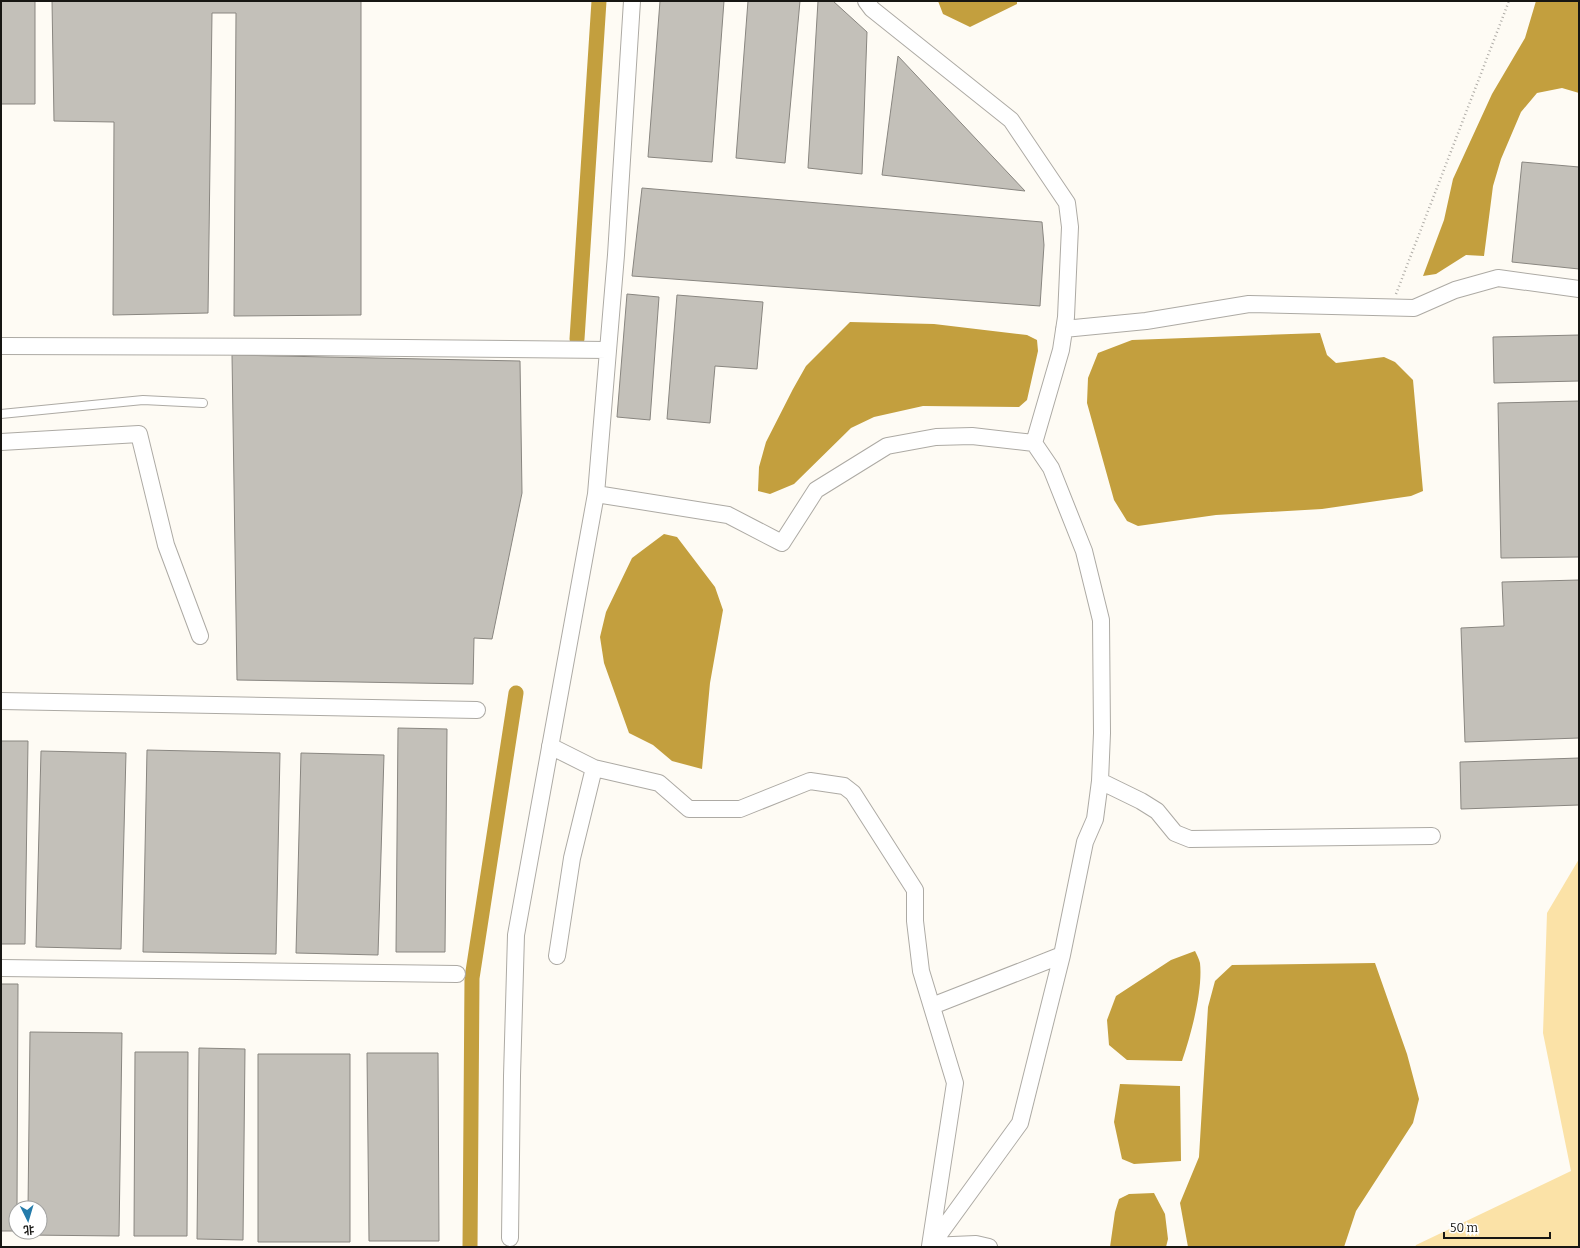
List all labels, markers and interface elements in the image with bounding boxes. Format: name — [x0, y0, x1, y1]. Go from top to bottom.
north arrow — [8, 1200, 48, 1240]
scale bar — [1444, 1214, 1550, 1240]
text: 50 m — [1450, 1221, 1479, 1235]
text: 北 — [23, 1223, 35, 1236]

